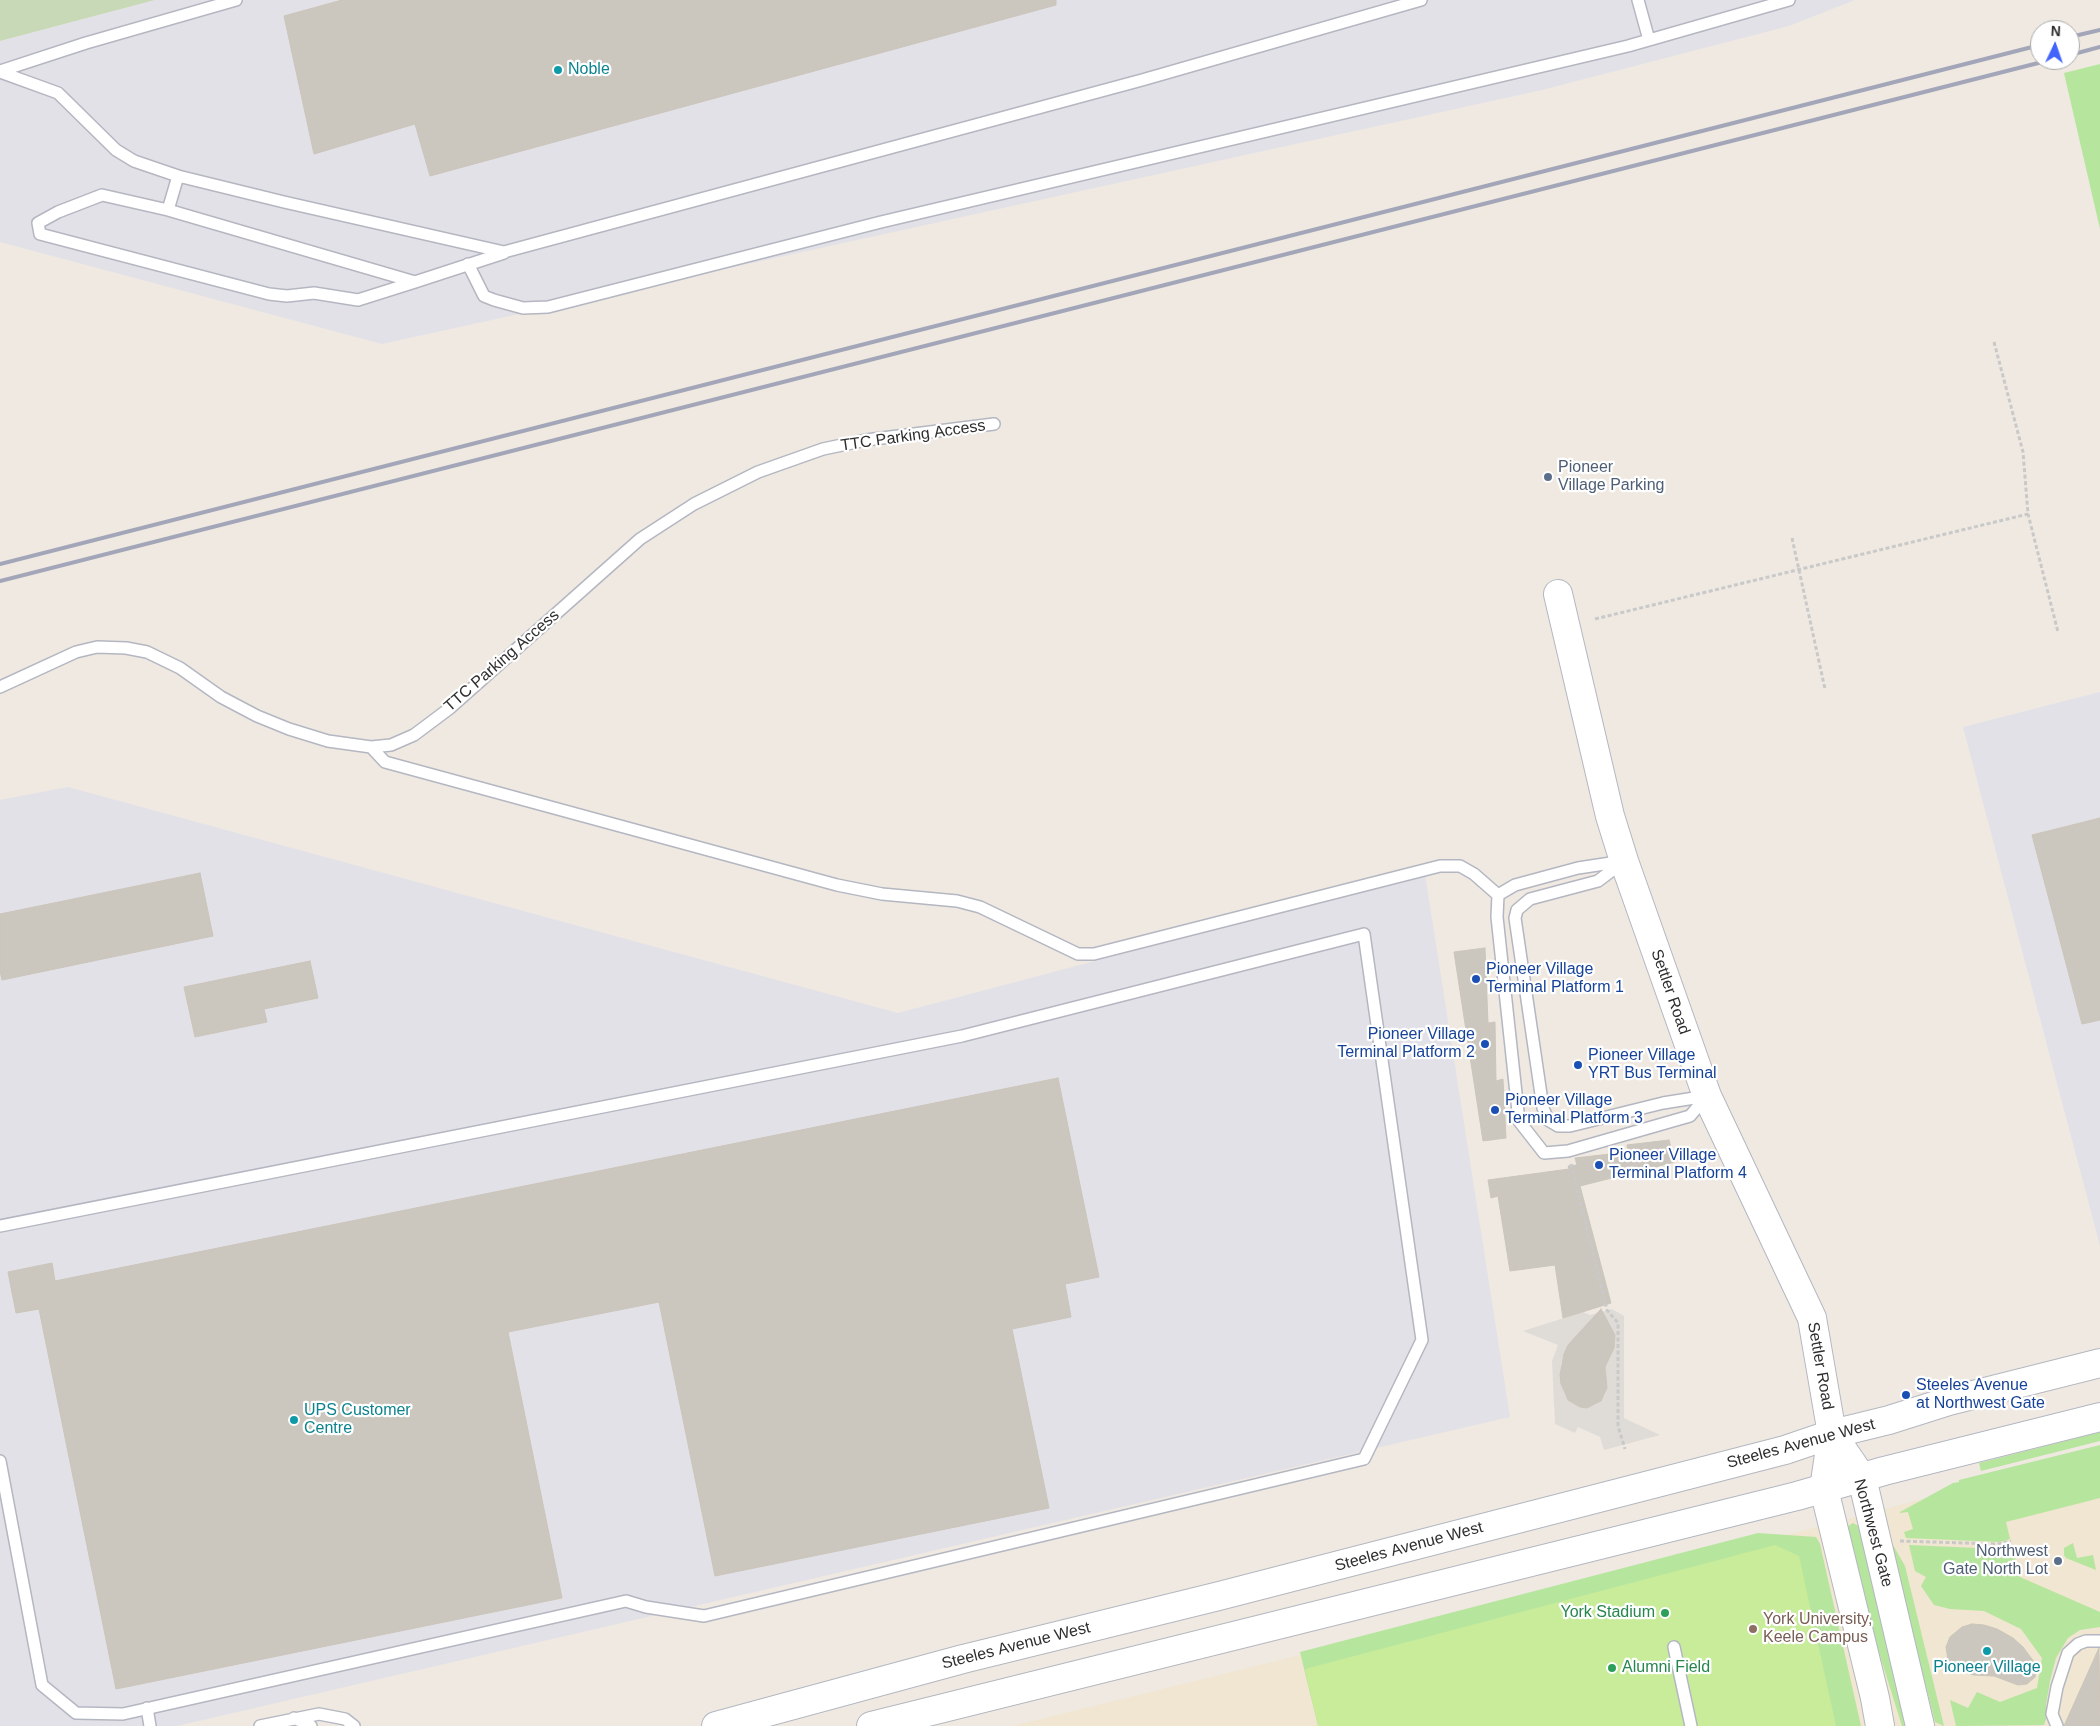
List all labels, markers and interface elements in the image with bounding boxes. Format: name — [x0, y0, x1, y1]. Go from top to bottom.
north arrow — [2030, 20, 2080, 70]
text: N — [2050, 23, 2061, 39]
place label: Noble — [568, 60, 610, 80]
marker: Noble — [552, 64, 564, 76]
street label: TTC Parking Access — [839, 416, 987, 456]
place label: Pioneer Village Parking — [1558, 458, 1664, 496]
marker: Pioneer Village Parking — [1542, 471, 1554, 483]
street label: TTC Parking Access — [441, 606, 563, 716]
street label: Settler Road — [1646, 947, 1694, 1037]
place label: Pioneer Village Terminal Platform 1 — [1486, 960, 1624, 998]
marker: Pioneer Village Terminal Platform 1 — [1470, 973, 1482, 985]
place label: Pioneer Village Terminal Platform 2 — [1337, 1025, 1475, 1063]
marker: Pioneer Village Terminal Platform 2 — [1479, 1038, 1491, 1050]
place label: Pioneer Village YRT Bus Terminal — [1588, 1046, 1717, 1084]
marker: Pioneer Village YRT Bus Terminal — [1572, 1059, 1584, 1071]
place label: Pioneer Village Terminal Platform 3 — [1505, 1091, 1643, 1129]
marker: Pioneer Village Terminal Platform 3 — [1489, 1104, 1501, 1116]
place label: Pioneer Village Terminal Platform 4 — [1609, 1146, 1747, 1184]
marker: Pioneer Village Terminal Platform 4 — [1593, 1159, 1605, 1171]
street label: Settler Road — [1803, 1321, 1837, 1411]
place label: Steeles Avenue at Northwest Gate — [1916, 1376, 2045, 1414]
marker: Steeles Avenue at Northwest Gate — [1900, 1389, 1912, 1401]
place label: UPS Customer Centre — [304, 1401, 411, 1439]
marker: UPS Customer Centre — [288, 1414, 300, 1426]
street label: Steeles Avenue West — [1725, 1415, 1877, 1473]
street label: Northwest Gate — [1849, 1477, 1897, 1589]
street label: Steeles Avenue West — [1333, 1518, 1485, 1576]
place label: Northwest Gate North Lot — [1943, 1542, 2048, 1580]
marker: Northwest Gate North Lot — [2052, 1555, 2064, 1567]
place label: York Stadium — [1560, 1603, 1655, 1623]
marker: York Stadium — [1659, 1607, 1671, 1619]
place label: York University, Keele Campus — [1763, 1610, 1872, 1648]
street label: Steeles Avenue West — [940, 1618, 1092, 1674]
marker: York University, Keele Campus — [1747, 1623, 1759, 1635]
marker: Pioneer Village — [1981, 1645, 1993, 1657]
place label: Alumni Field — [1622, 1658, 1710, 1678]
place label: Pioneer Village — [1933, 1658, 2041, 1678]
marker: Alumni Field — [1606, 1662, 1618, 1674]

